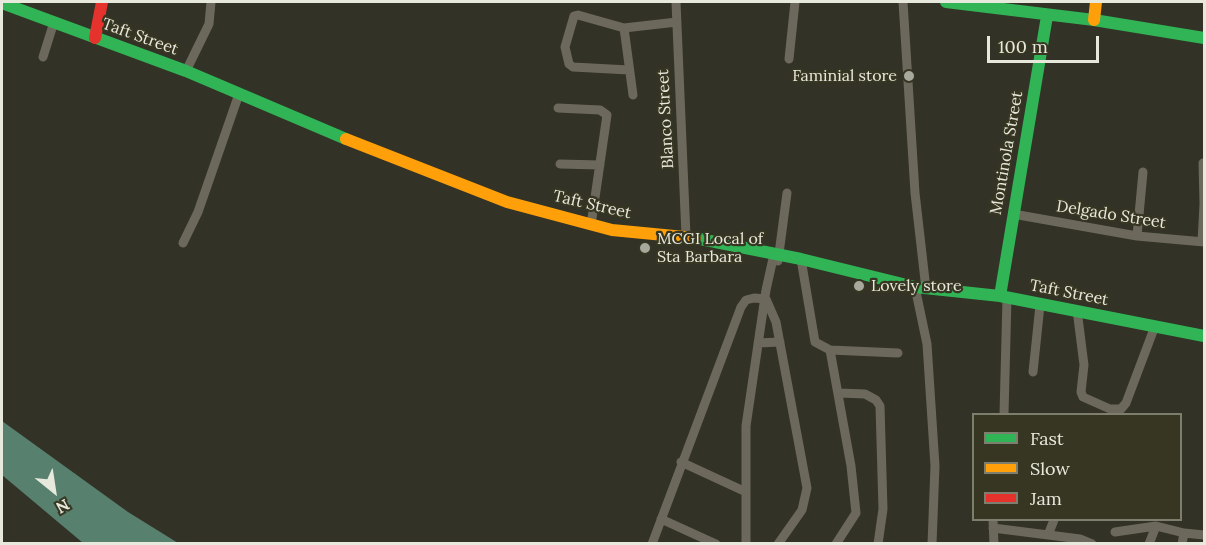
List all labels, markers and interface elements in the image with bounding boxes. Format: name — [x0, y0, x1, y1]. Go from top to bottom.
street label: Taft Street — [99, 14, 181, 60]
scale bar — [990, 24, 1102, 62]
text: 100 m — [998, 35, 1048, 58]
place label: Faminial store — [792, 66, 897, 86]
street label: Blanco Street — [654, 69, 678, 169]
marker: Faminial store — [902, 69, 916, 83]
street label: Montinola Street — [987, 90, 1027, 216]
street label: Taft Street — [551, 187, 633, 223]
street label: Delgado Street — [1055, 197, 1167, 233]
place label: MCGI Local of Sta Barbara — [657, 229, 763, 267]
marker: MCGI Local of Sta Barbara — [638, 241, 652, 255]
place label: Lovely store — [871, 276, 962, 296]
street label: Taft Street — [1028, 276, 1110, 310]
marker: Lovely store — [852, 279, 866, 293]
legend — [972, 413, 1182, 521]
text: Fast — [1030, 427, 1064, 450]
text: Slow — [1030, 457, 1070, 480]
north arrow — [24, 461, 84, 521]
text: Jam — [1030, 487, 1062, 510]
text: N — [53, 495, 73, 518]

